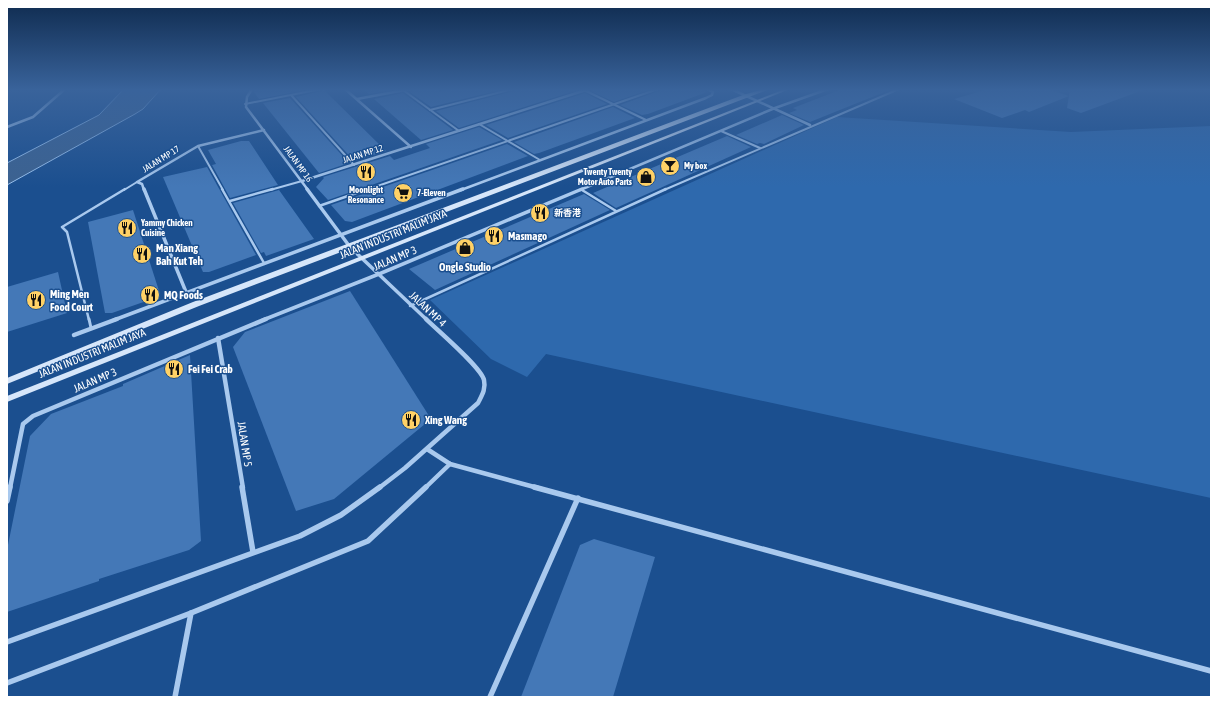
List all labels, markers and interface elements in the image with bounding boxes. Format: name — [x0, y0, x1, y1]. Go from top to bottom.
street label: JALAN MP 12 — [342, 143, 384, 165]
street label: JALAN MP 17 — [141, 144, 181, 174]
street label: JALAN MP 16 — [282, 144, 314, 184]
bar icon: My box — [659, 155, 681, 177]
restaurant icon: Moonlight Resonance — [355, 161, 377, 183]
place label: My box — [684, 161, 707, 171]
shop icon: Twenty Twenty Motor Auto Parts — [635, 166, 657, 188]
place label: Twenty Twenty Motor Auto Parts — [578, 167, 633, 187]
supermarket icon: 7-Eleven — [392, 182, 414, 204]
place label: Moonlight Resonance — [348, 185, 384, 205]
place label: 7-Eleven — [417, 188, 446, 198]
restaurant icon: 新香港 — [529, 202, 551, 224]
street label: JALAN INDUSTRI MALIM JAYA — [338, 207, 449, 261]
place label: 新香港 — [554, 208, 581, 218]
restaurant icon: Yammy Chicken Cuisine — [116, 217, 138, 239]
place label: Yammy Chicken Cuisine — [140, 218, 193, 238]
restaurant icon: Masmago — [483, 225, 505, 247]
place label: Masmago — [508, 230, 547, 242]
shop icon: Ongle Studio — [454, 237, 476, 259]
place label: Man Xiang Bah Kut Teh — [156, 242, 203, 267]
restaurant icon: Man Xiang Bah Kut Teh — [131, 243, 153, 265]
street label: JALAN MP 3 — [371, 243, 419, 273]
place label: Ongle Studio — [439, 261, 491, 273]
restaurant icon: MQ Foods — [139, 284, 161, 306]
place label: Ming Men Food Court — [50, 288, 94, 313]
restaurant icon: Ming Men Food Court — [25, 289, 47, 311]
place label: MQ Foods — [164, 289, 203, 301]
street label: JALAN MP 4 — [407, 289, 449, 329]
street label: JALAN INDUSTRI MALIM JAYA — [37, 326, 148, 380]
restaurant icon: Fei Fei Crab — [163, 358, 185, 380]
place label: Fei Fei Crab — [188, 363, 233, 375]
street label: JALAN MP 3 — [71, 365, 119, 395]
restaurant icon: Xing Wang — [400, 409, 422, 431]
place label: Xing Wang — [424, 414, 467, 426]
street label: JALAN MP 5 — [235, 420, 255, 468]

